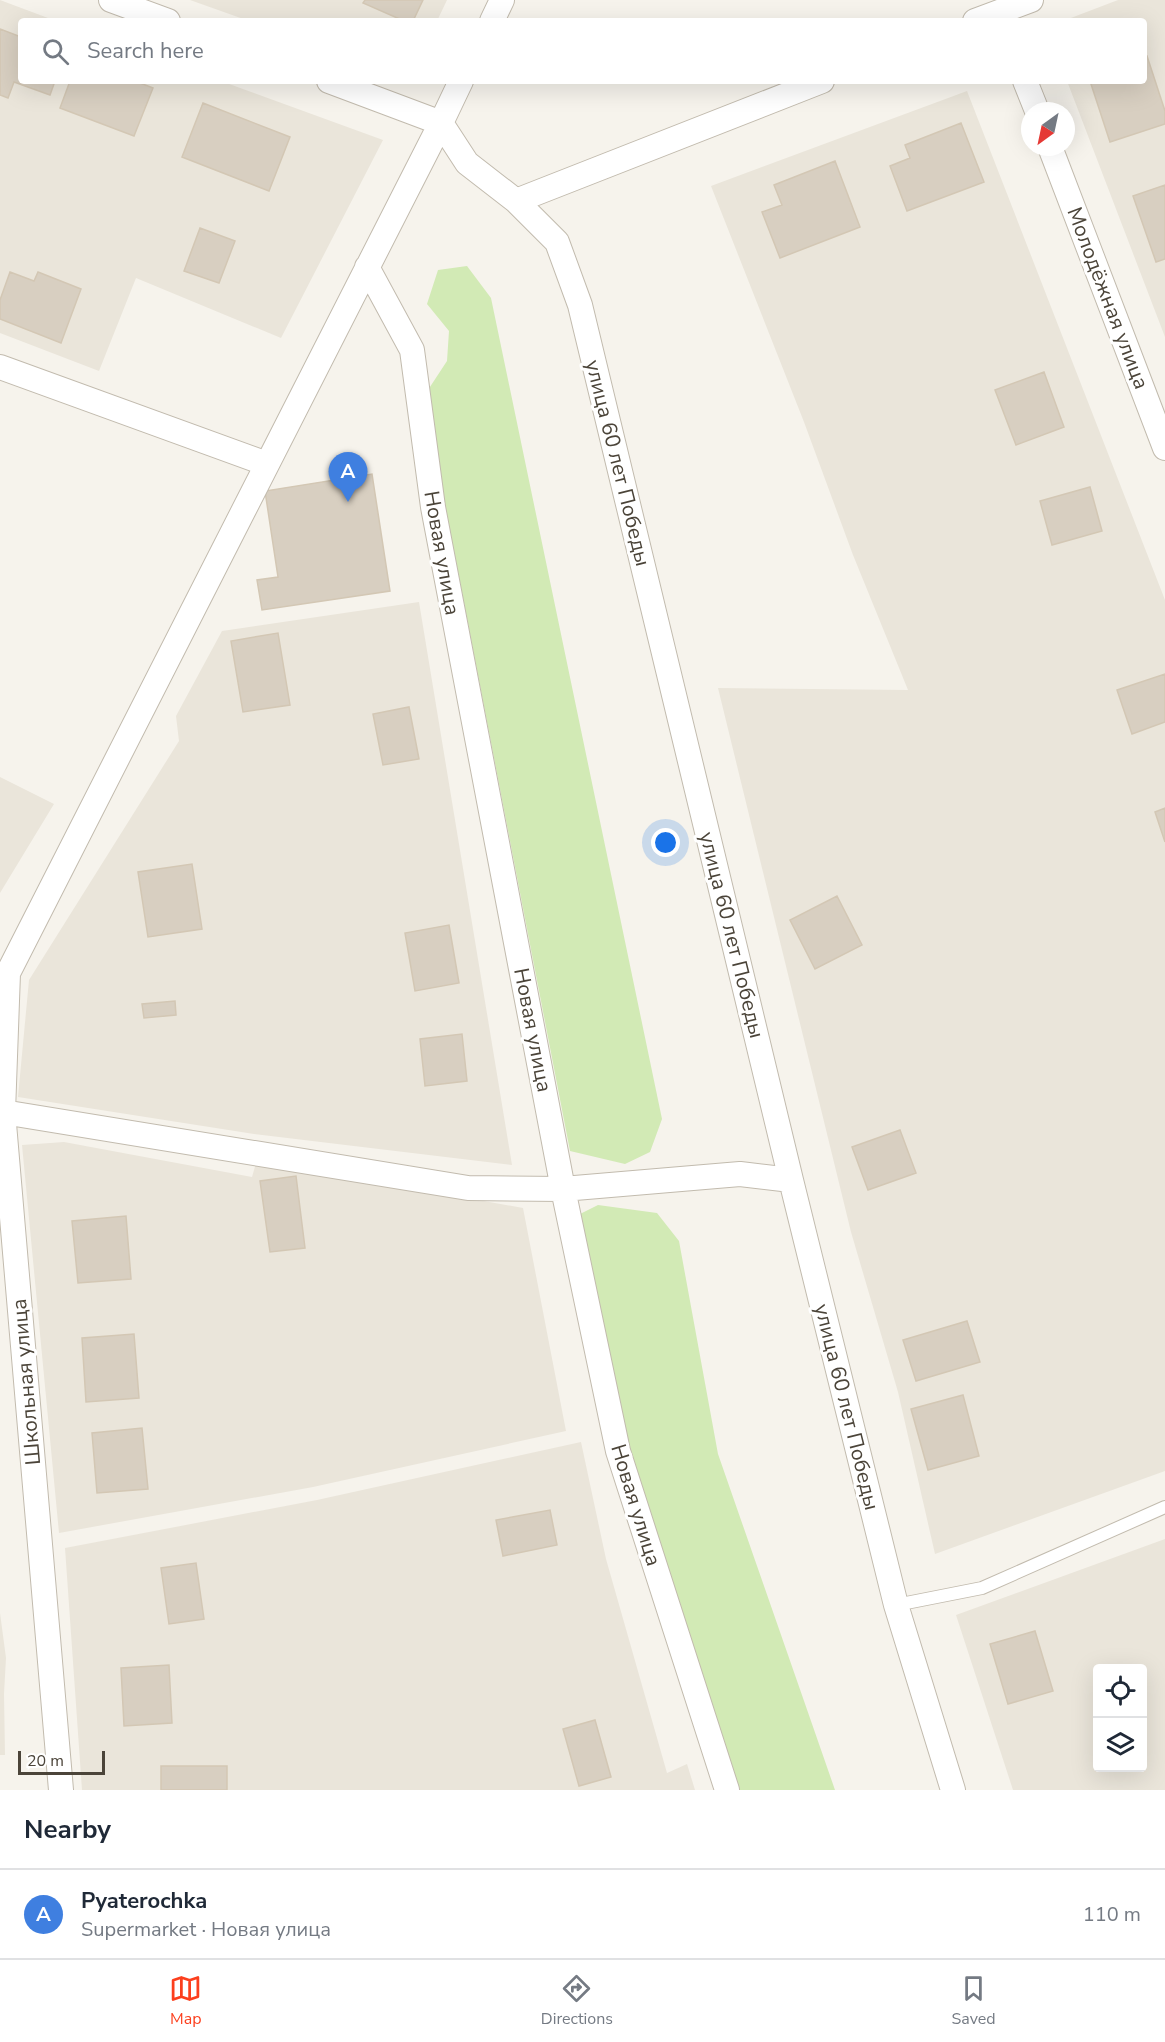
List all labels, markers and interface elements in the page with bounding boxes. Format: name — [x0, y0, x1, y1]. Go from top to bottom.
search box — [18, 18, 1147, 84]
icon: search — [39, 35, 72, 68]
text: Search here — [87, 36, 204, 66]
north arrow — [1021, 102, 1075, 156]
street label: Молодёжная улица — [1060, 203, 1156, 393]
street label: улица 60 лет Победы — [579, 357, 657, 569]
pin: A — [328, 452, 368, 502]
street label: Новая улица — [417, 489, 467, 617]
your location — [651, 828, 680, 857]
street label: улица 60 лет Победы — [693, 829, 771, 1041]
street label: Новая улица — [507, 966, 559, 1094]
street label: Школьная улица — [5, 1298, 47, 1466]
street label: улица 60 лет Победы — [808, 1301, 886, 1513]
street label: Новая улица — [604, 1441, 668, 1569]
map controls — [1093, 1664, 1147, 1772]
button: locate — [1093, 1664, 1147, 1718]
button: layers — [1093, 1718, 1147, 1772]
scale bar — [18, 1748, 105, 1776]
text: 20 m — [27, 1750, 64, 1772]
text: Nearby — [24, 1812, 111, 1847]
text: Pyaterochka — [81, 1886, 207, 1916]
text: A — [36, 1901, 51, 1928]
text: 110 m — [1083, 1901, 1141, 1928]
text: Supermarket · Новая улица — [81, 1916, 331, 1943]
tab: Map — [169, 1972, 202, 2030]
tab: Directions — [541, 1972, 613, 2030]
tab: Saved — [952, 1972, 996, 2030]

